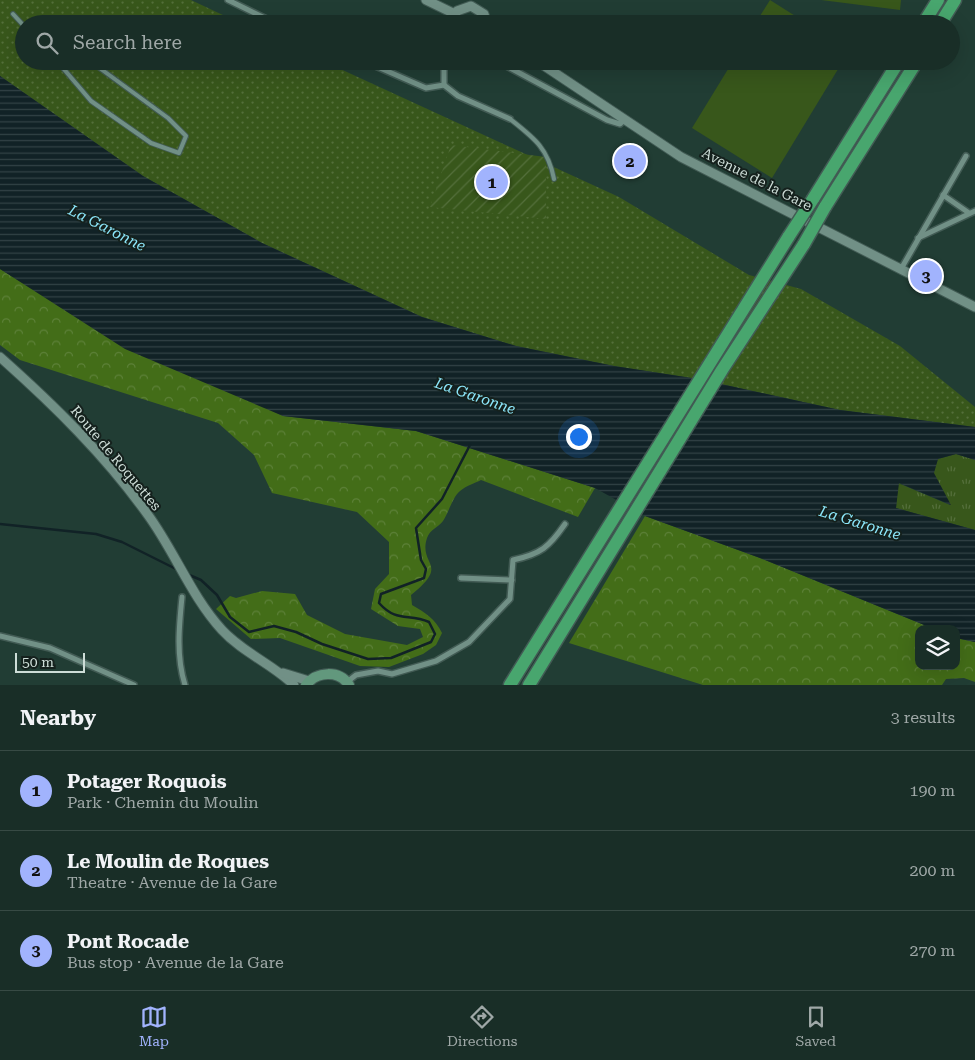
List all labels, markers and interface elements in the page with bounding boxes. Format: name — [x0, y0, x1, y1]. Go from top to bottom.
search box — [15, 15, 960, 70]
icon: search — [33, 29, 61, 57]
text: Search here — [73, 31, 182, 54]
pin: 2 — [614, 142, 646, 180]
street label: Avenue de la Gare — [699, 144, 815, 214]
pin: 1 — [476, 163, 508, 201]
water label: La Garonne — [65, 200, 149, 255]
pin: 3 — [910, 257, 942, 295]
water label: La Garonne — [431, 373, 518, 418]
street label: Route de Roquettes — [68, 402, 165, 514]
your location — [566, 424, 592, 450]
water label: La Garonne — [816, 502, 903, 544]
map controls — [915, 625, 960, 670]
button: layers — [915, 625, 960, 670]
scale bar — [15, 650, 85, 673]
text: 50 m — [22, 654, 54, 670]
text: Nearby — [20, 706, 96, 730]
text: 3 results — [891, 708, 955, 727]
text: Potager Roquois — [67, 770, 227, 793]
text: 1 — [32, 781, 40, 800]
text: 190 m — [909, 781, 955, 800]
text: Park · Chemin du Moulin — [67, 793, 259, 812]
text: Le Moulin de Roques — [67, 850, 269, 873]
text: 2 — [32, 861, 40, 880]
text: 200 m — [909, 861, 955, 880]
text: Theatre · Avenue de la Gare — [67, 873, 277, 892]
text: Pont Rocade — [67, 930, 189, 953]
text: 3 — [32, 941, 40, 960]
text: 270 m — [909, 941, 955, 960]
text: Bus stop · Avenue de la Gare — [67, 953, 284, 972]
tab: Map — [139, 1003, 169, 1049]
tab: Directions — [447, 1003, 517, 1049]
tab: Saved — [795, 1003, 836, 1049]

